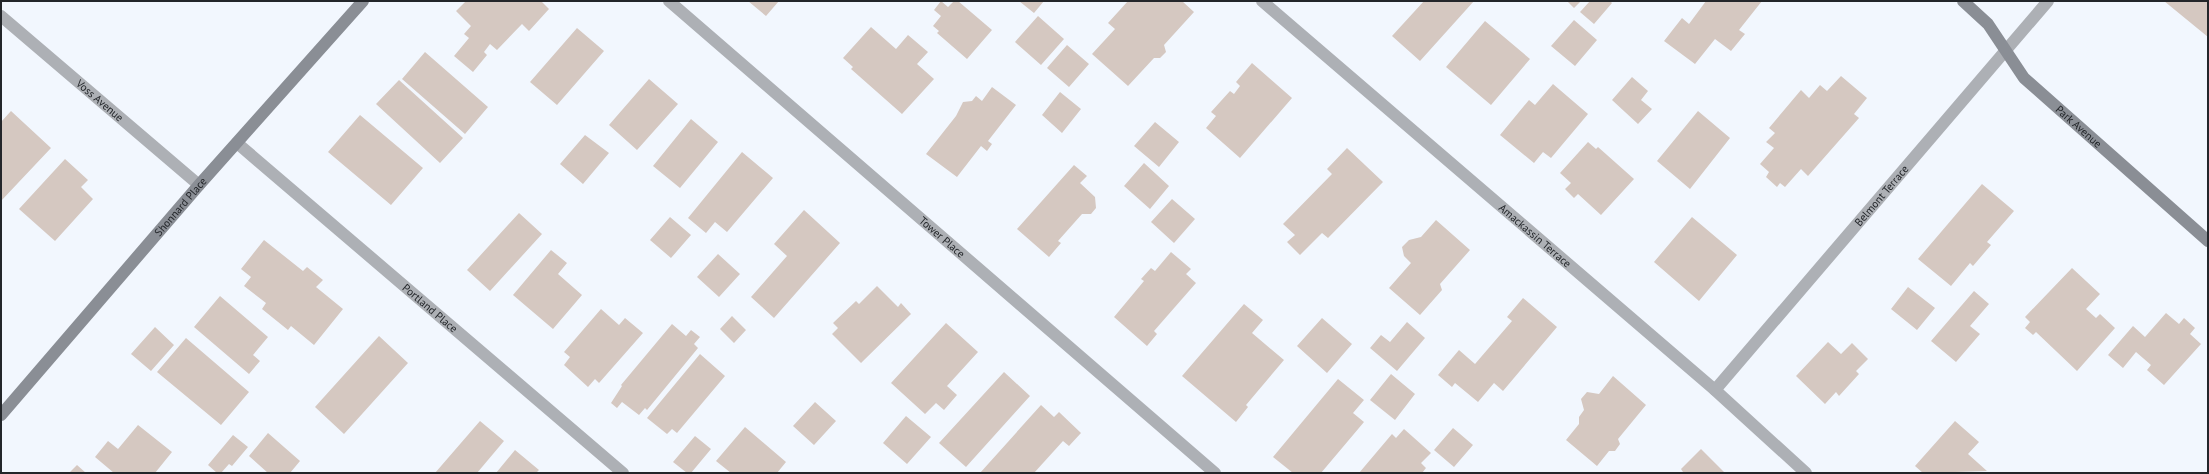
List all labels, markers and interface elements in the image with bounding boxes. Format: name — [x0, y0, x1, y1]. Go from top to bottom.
street label: Voss Avenue — [73, 76, 127, 125]
street label: Park Avenue — [2053, 102, 2105, 151]
street label: Belmont Terrace — [1851, 162, 1912, 229]
street label: Shonnard Place — [151, 174, 210, 239]
street label: Amackassin Terrace — [1496, 201, 1575, 271]
street label: Tower Place — [916, 214, 968, 261]
street label: Portland Place — [400, 281, 461, 336]

